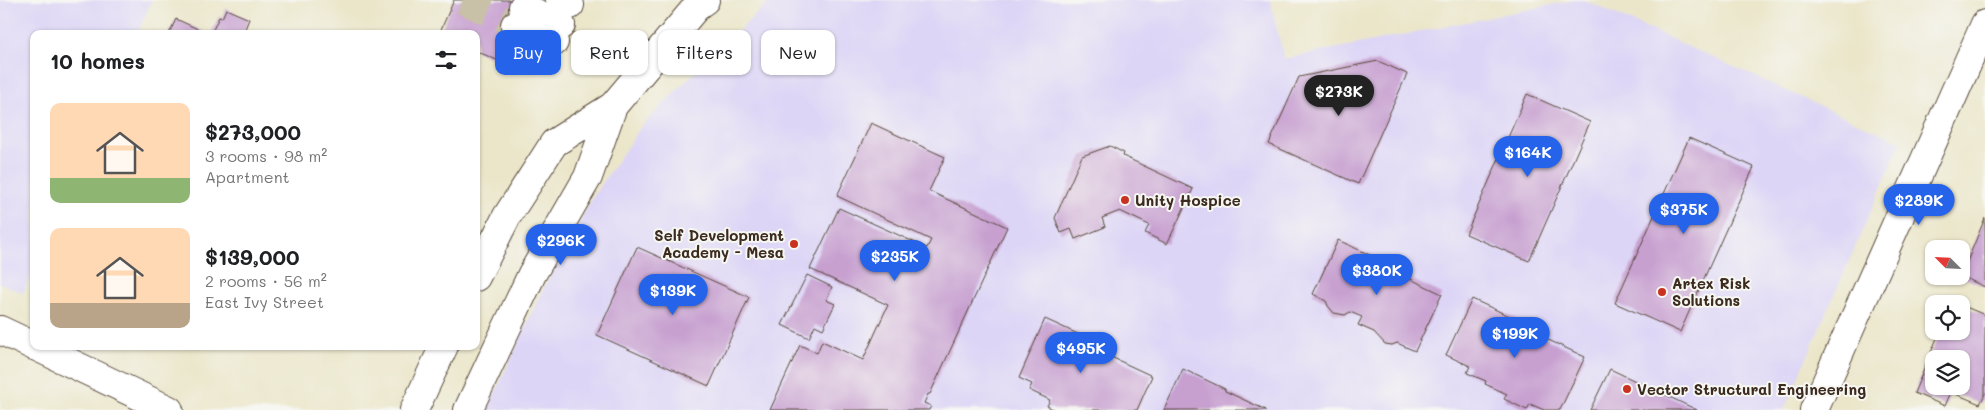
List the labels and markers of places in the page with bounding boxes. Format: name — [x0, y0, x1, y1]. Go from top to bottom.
pin: $273K — [1304, 74, 1374, 117]
pin: $164K — [1493, 136, 1563, 178]
pin: $289K — [1884, 184, 1954, 226]
place label: Unity Hospice — [1135, 190, 1241, 210]
pin: $375K — [1649, 192, 1719, 235]
marker: Unity Hospice — [1119, 194, 1131, 206]
pin: $296K — [526, 224, 596, 266]
place label: Self Development Academy - Mesa — [654, 225, 784, 262]
marker: Self Development Academy - Mesa — [788, 238, 800, 250]
pin: $235K — [860, 240, 930, 282]
pin: $380K — [1342, 254, 1412, 296]
place label: Artex Risk Solutions — [1672, 273, 1750, 310]
pin: $139K — [638, 274, 708, 316]
marker: Artex Risk Solutions — [1656, 286, 1668, 298]
pin: $199K — [1480, 316, 1550, 359]
pin: $495K — [1046, 332, 1116, 374]
place label: Vector Structural Engineering — [1637, 379, 1866, 399]
marker: Vector Structural Engineering — [1621, 383, 1633, 395]

